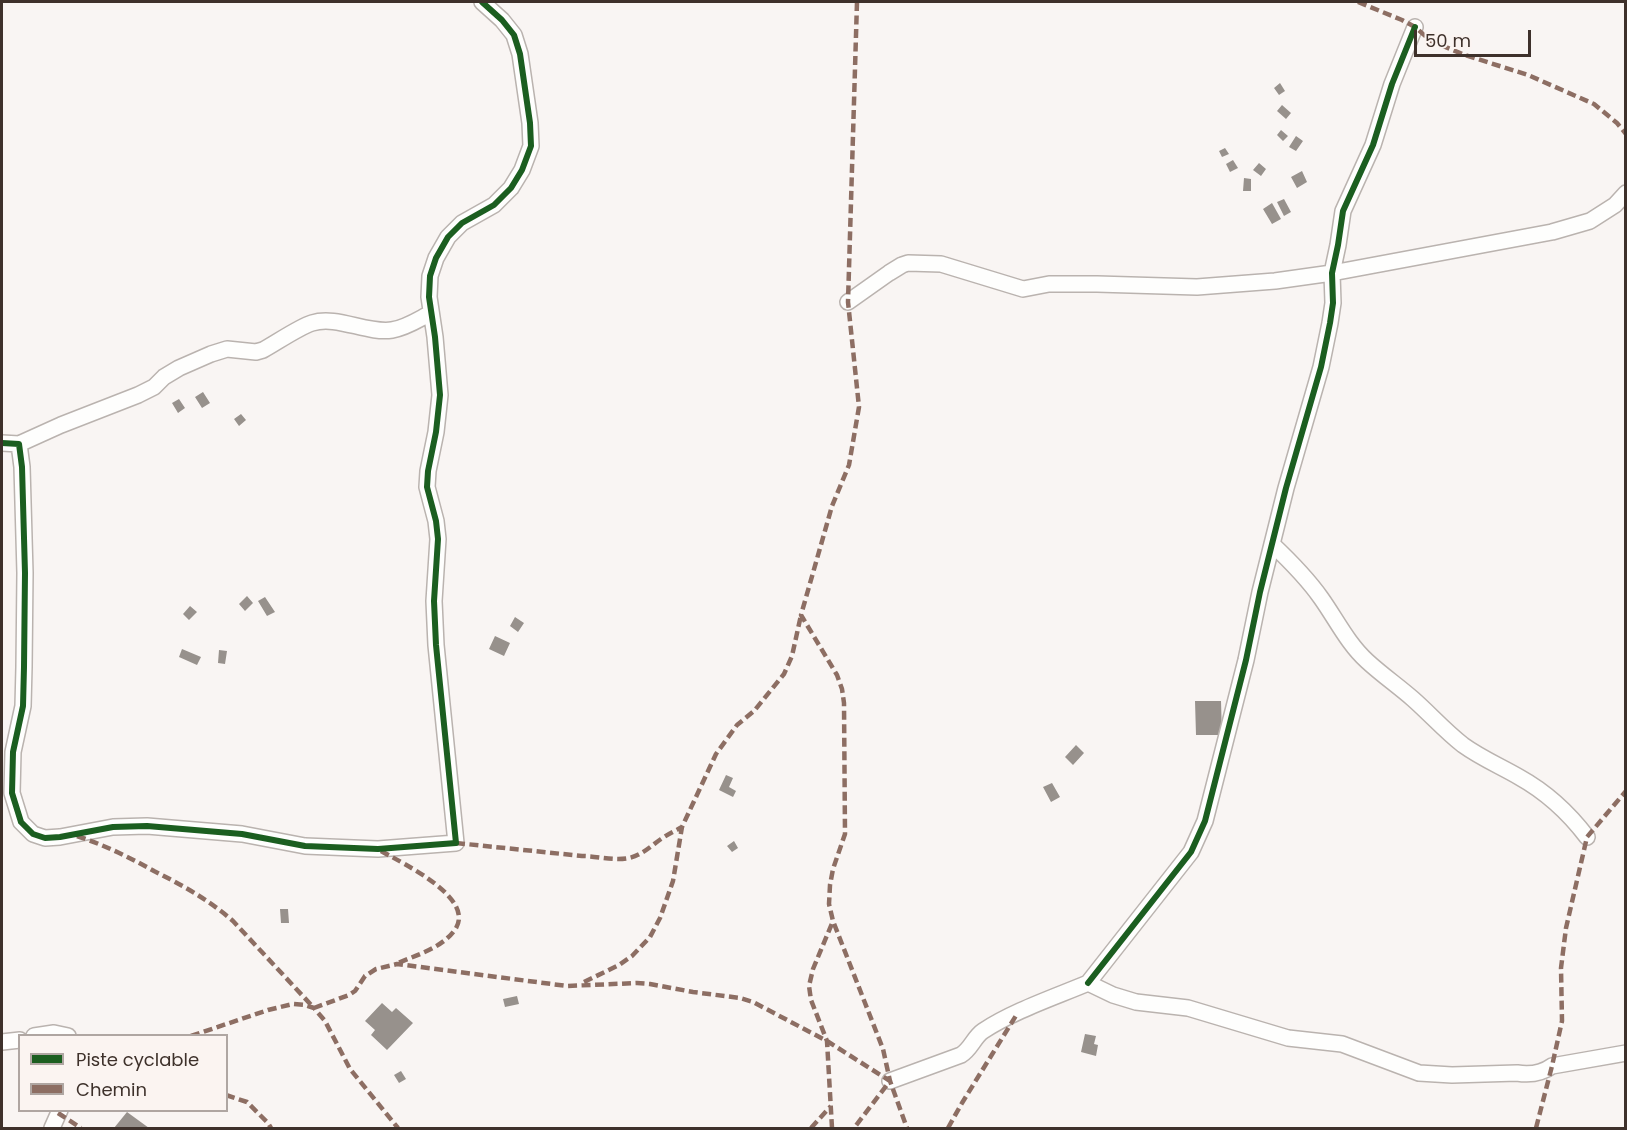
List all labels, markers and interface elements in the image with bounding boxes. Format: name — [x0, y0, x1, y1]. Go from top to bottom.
scale bar — [1417, 18, 1534, 56]
text: 50 m — [1425, 28, 1471, 53]
legend — [18, 1034, 228, 1112]
text: Piste cyclable — [76, 1047, 199, 1072]
text: Chemin — [76, 1077, 147, 1102]

